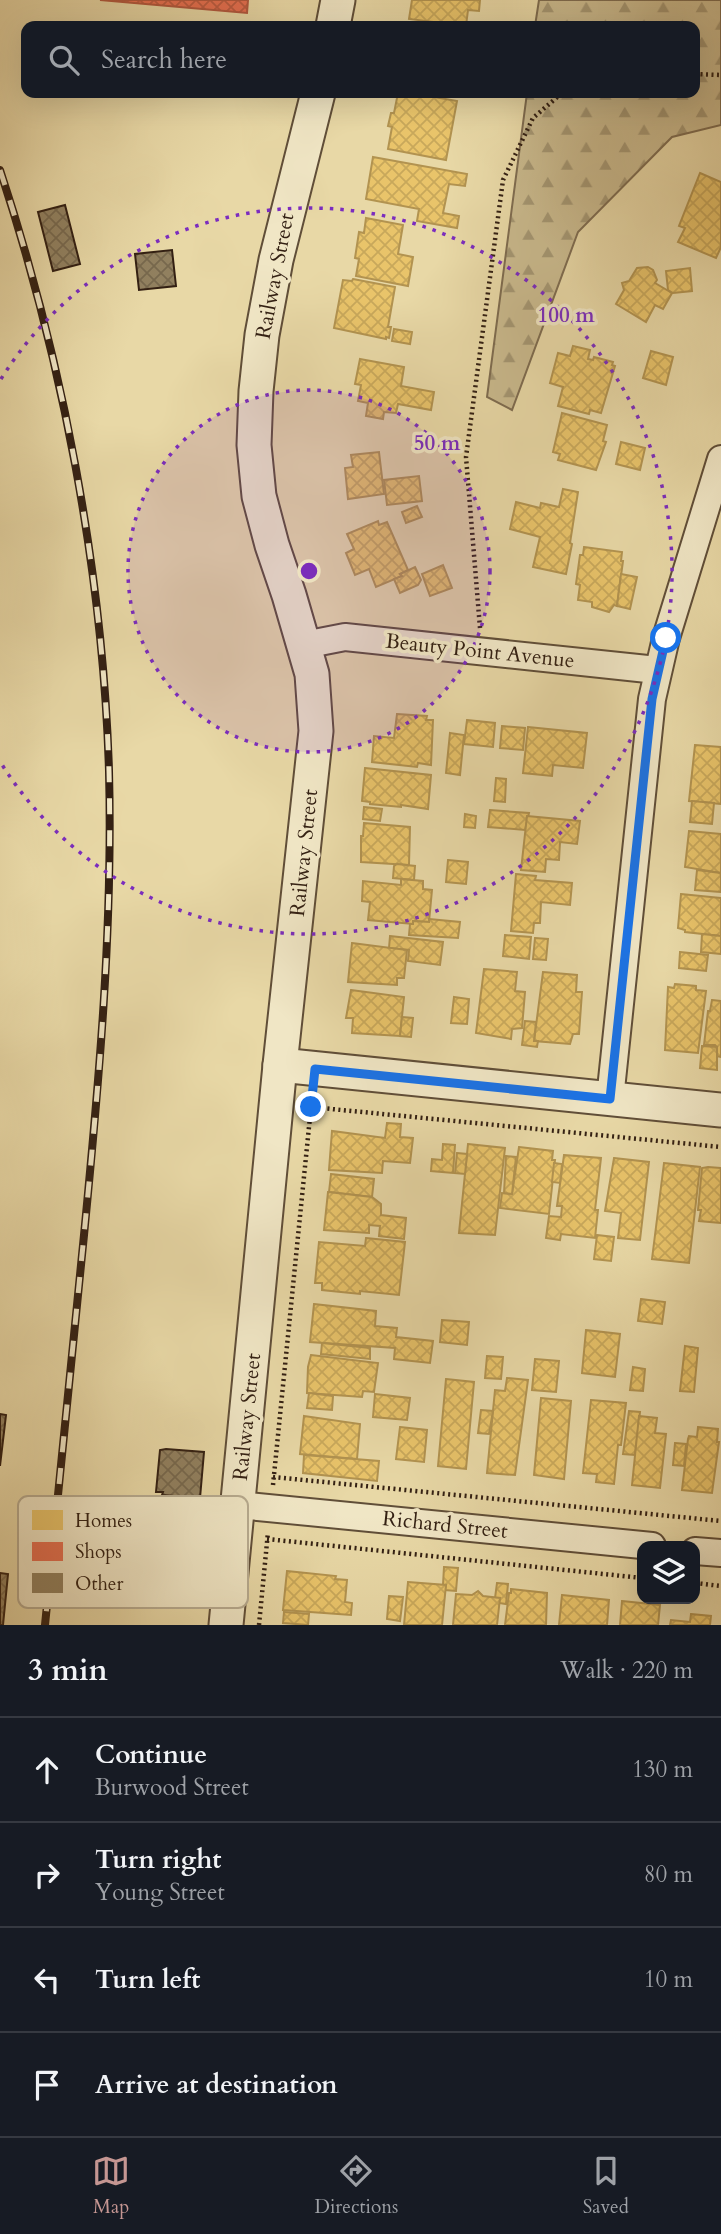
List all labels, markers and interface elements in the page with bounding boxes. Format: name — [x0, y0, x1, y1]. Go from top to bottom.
search box — [21, 21, 700, 98]
icon: search — [45, 41, 83, 79]
text: Search here — [101, 42, 227, 77]
street label: Railway Street — [249, 210, 302, 342]
text: 100 m — [537, 301, 595, 330]
text: 50 m — [414, 429, 461, 458]
centre of rings — [297, 559, 321, 583]
route start — [650, 622, 681, 653]
street label: Beauty Point Avenue — [384, 627, 576, 675]
street label: Railway Street — [283, 787, 325, 918]
route end — [295, 1091, 326, 1122]
street label: Railway Street — [226, 1351, 268, 1482]
legend — [18, 1496, 248, 1608]
street label: Richard Street — [381, 1504, 509, 1546]
text: Homes — [75, 1508, 132, 1534]
text: Shops — [75, 1539, 122, 1565]
map controls — [637, 1541, 700, 1604]
button: layers — [637, 1541, 700, 1604]
text: Other — [75, 1571, 123, 1597]
text: 3 min — [28, 1650, 108, 1691]
text: Walk · 220 m — [560, 1655, 693, 1686]
text: Continue — [95, 1737, 207, 1772]
icon: ahead — [28, 1751, 66, 1789]
text: 130 m — [632, 1754, 693, 1785]
text: Burwood Street — [95, 1772, 249, 1803]
text: Turn right — [95, 1842, 222, 1877]
icon: right — [28, 1856, 66, 1894]
text: 80 m — [644, 1859, 693, 1890]
text: Young Street — [95, 1877, 225, 1908]
icon: left — [28, 1961, 66, 1999]
text: Turn left — [95, 1962, 200, 1997]
text: 10 m — [644, 1964, 693, 1995]
icon: arrive — [28, 2066, 66, 2104]
text: Arrive at destination — [95, 2067, 338, 2102]
tab: Map — [92, 2152, 130, 2220]
tab: Directions — [315, 2152, 398, 2220]
tab: Saved — [583, 2152, 629, 2220]

